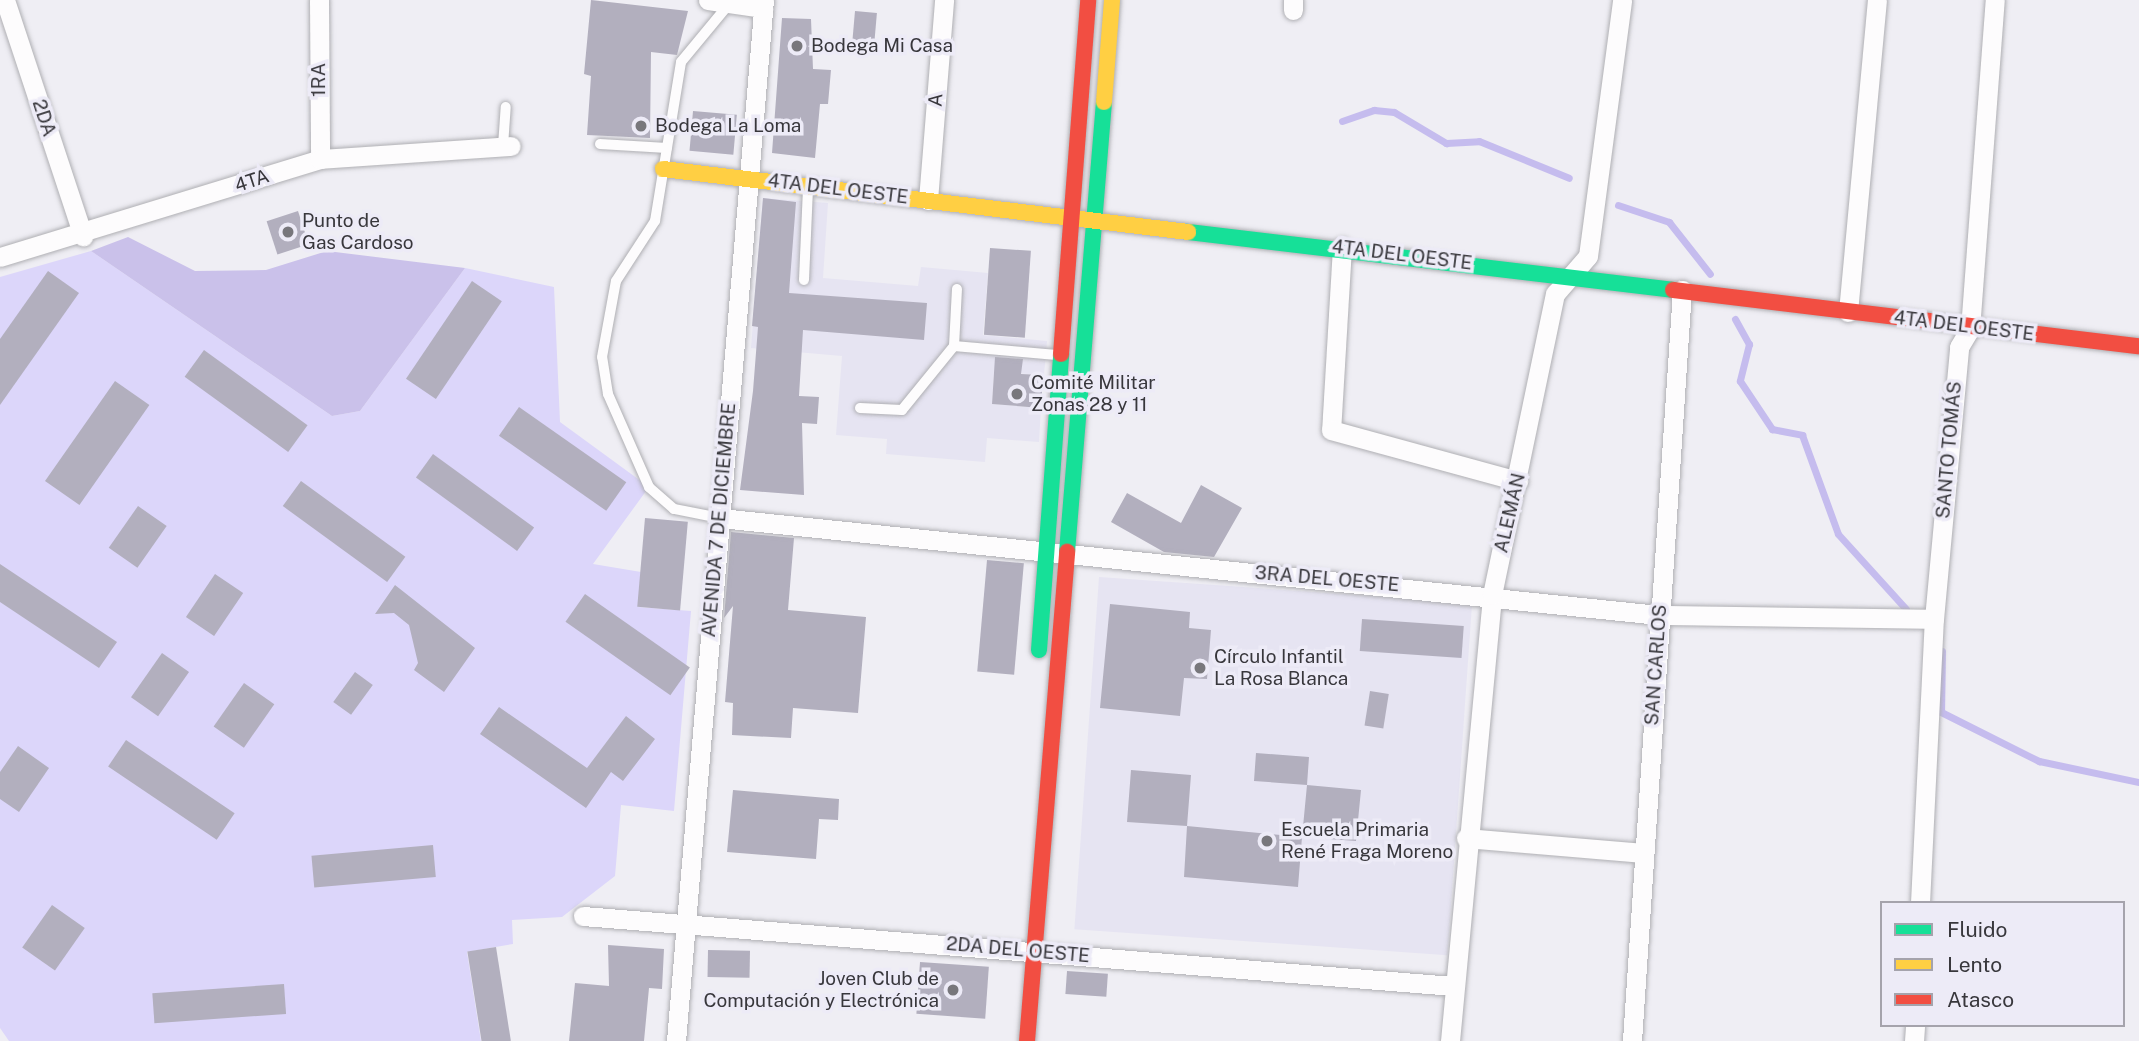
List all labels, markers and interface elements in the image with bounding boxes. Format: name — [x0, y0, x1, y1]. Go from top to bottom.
place label: Bodega Mi Casa — [811, 35, 953, 57]
marker: Bodega Mi Casa — [789, 38, 805, 54]
street label: 1RA — [308, 63, 330, 97]
street label: A — [924, 92, 948, 108]
street label: 2DA — [27, 97, 61, 139]
place label: Bodega La Loma — [655, 115, 801, 137]
marker: Bodega La Loma — [633, 118, 649, 134]
street label: 4TA — [232, 165, 272, 197]
street label: 4TA DEL OESTE — [766, 169, 910, 209]
place label: Punto de Gas Cardoso — [302, 210, 414, 254]
marker: Punto de Gas Cardoso — [280, 224, 296, 240]
street label: 4TA DEL OESTE — [1330, 235, 1474, 275]
street label: 4TA DEL OESTE — [1892, 306, 2036, 346]
place label: Comité Militar Zonas 28 y 11 — [1031, 372, 1156, 416]
street label: SANTO TOMÁS — [1932, 380, 1966, 520]
marker: Comité Militar Zonas 28 y 11 — [1009, 386, 1025, 402]
street label: AVENIDA 7 DE DICIEMBRE — [697, 402, 741, 638]
street label: ALEMÁN — [1490, 471, 1530, 555]
street label: 3RA DEL OESTE — [1254, 561, 1400, 597]
street label: SAN CARLOS — [1640, 604, 1672, 726]
place label: Círculo Infantil La Rosa Blanca — [1214, 646, 1348, 690]
marker: Círculo Infantil La Rosa Blanca — [1192, 660, 1208, 676]
place label: Escuela Primaria René Fraga Moreno — [1281, 819, 1453, 863]
marker: Escuela Primaria René Fraga Moreno — [1259, 833, 1275, 849]
legend — [1880, 901, 2125, 1027]
text: Fluido — [1947, 917, 2007, 942]
street label: 2DA DEL OESTE — [945, 932, 1091, 968]
text: Lento — [1947, 952, 2002, 977]
place label: Joven Club de Computación y Electrónica — [703, 968, 939, 1012]
marker: Joven Club de Computación y Electrónica — [945, 982, 961, 998]
text: Atasco — [1947, 987, 2014, 1012]

